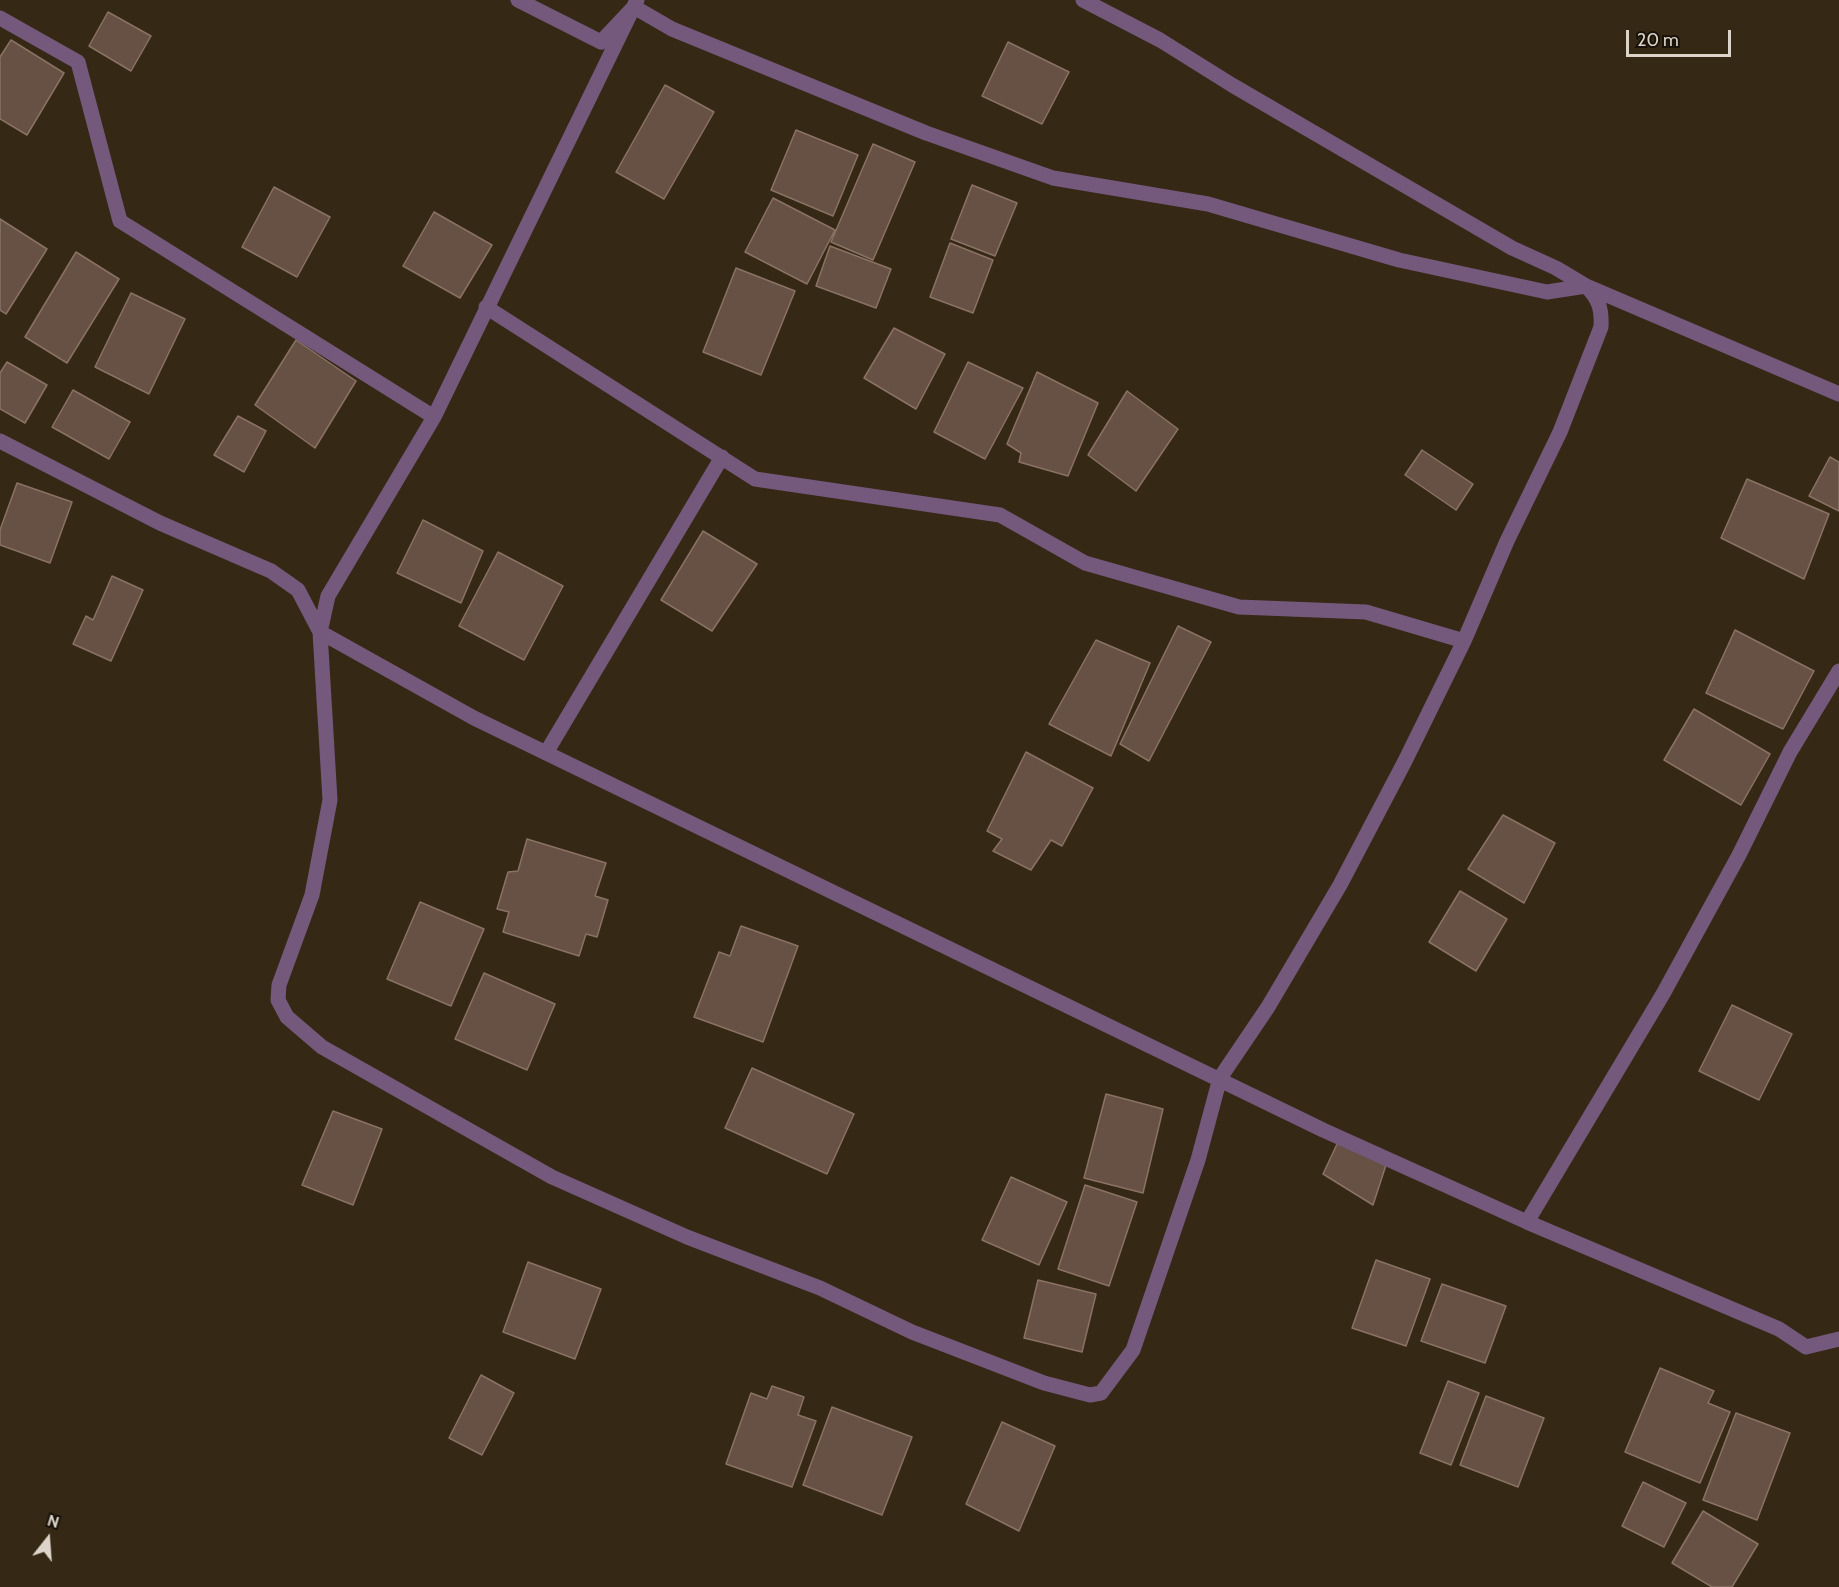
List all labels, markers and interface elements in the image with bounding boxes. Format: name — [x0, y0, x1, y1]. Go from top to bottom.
scale bar — [1629, 18, 1734, 56]
text: 20 m — [1637, 29, 1679, 51]
north arrow — [18, 1509, 78, 1569]
text: N — [45, 1511, 62, 1532]

